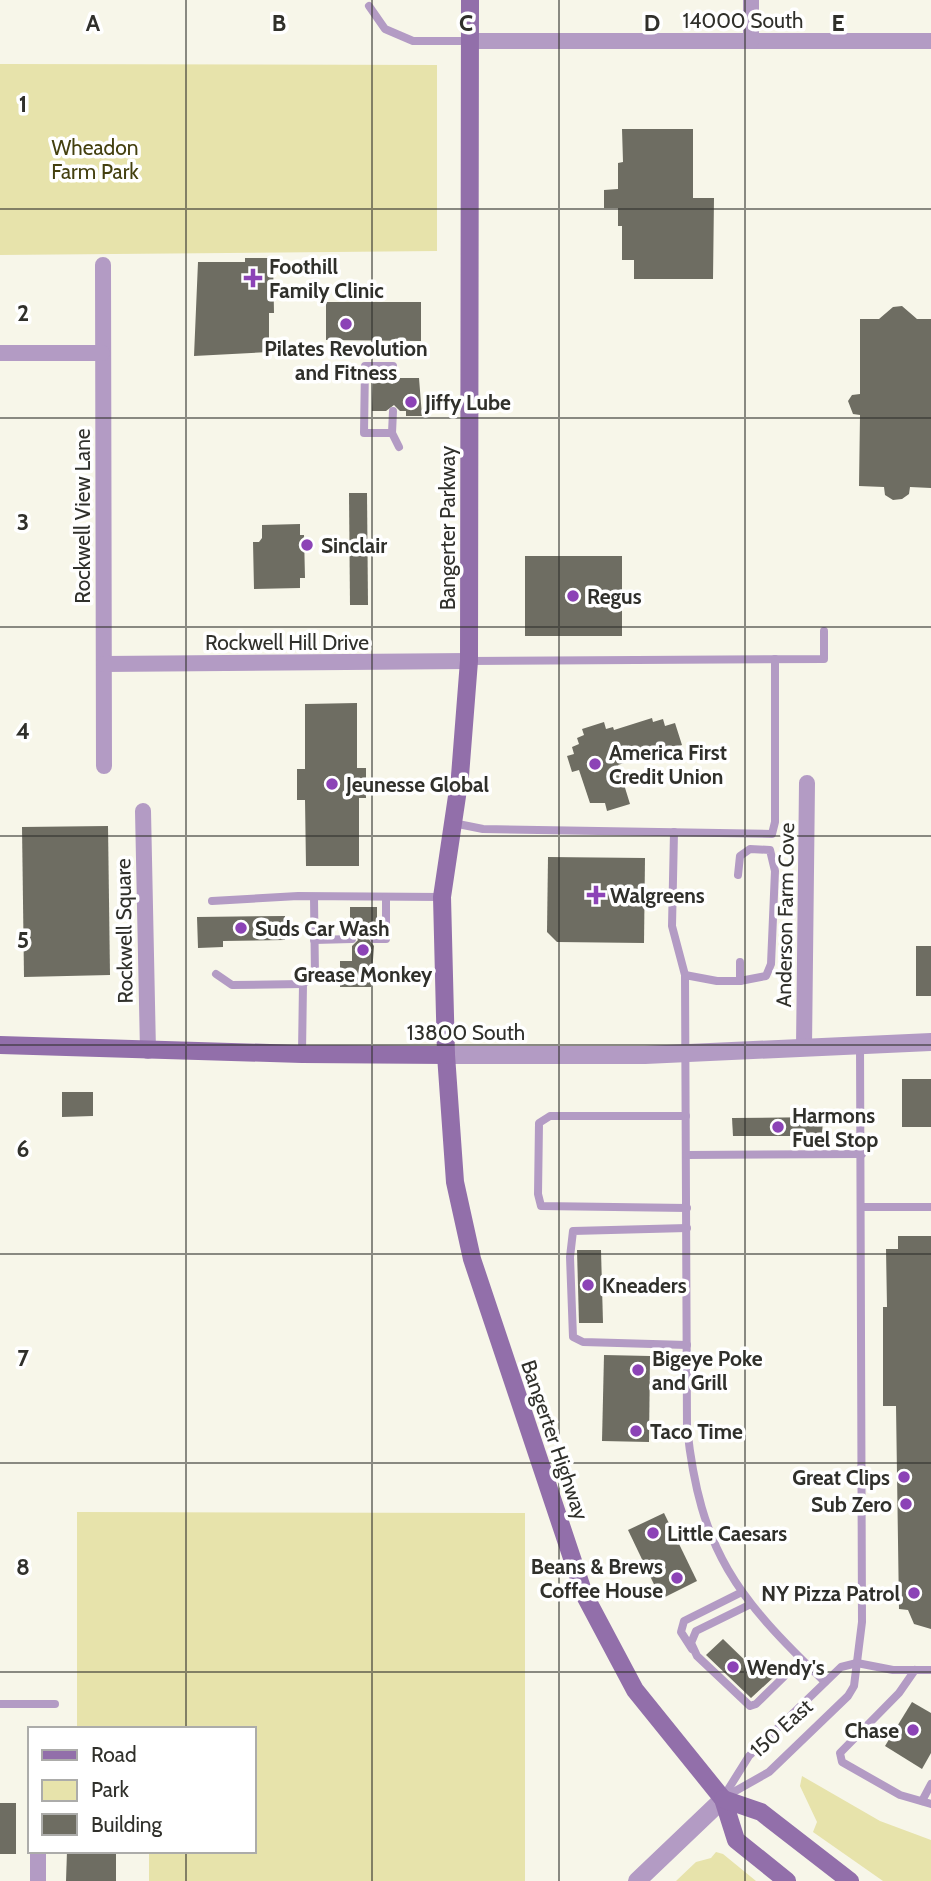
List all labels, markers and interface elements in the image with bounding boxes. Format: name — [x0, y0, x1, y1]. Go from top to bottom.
street label: 14000 South — [683, 8, 803, 33]
text: A — [86, 9, 101, 37]
text: B — [272, 9, 286, 37]
text: C — [459, 9, 473, 37]
text: D — [644, 9, 660, 37]
text: E — [831, 9, 845, 37]
text: 1 — [19, 90, 27, 118]
park label: Wheadon Farm Park — [51, 135, 139, 184]
place label: Foothill Family Clinic — [269, 254, 384, 303]
marker: Foothill Family Clinic — [243, 268, 263, 288]
text: 2 — [17, 299, 29, 327]
marker: Pilates Revolution and Fitness — [338, 316, 354, 332]
place label: Pilates Revolution and Fitness — [264, 336, 428, 385]
place label: Jiffy Lube — [424, 390, 511, 415]
marker: Jiffy Lube — [403, 394, 419, 410]
street label: Rockwell View Lane — [70, 428, 95, 604]
street label: Bangerter Parkway — [435, 445, 460, 610]
text: 3 — [17, 508, 29, 536]
place label: Sinclair — [321, 533, 387, 558]
marker: Sinclair — [299, 537, 315, 553]
place label: Regus — [587, 584, 642, 609]
marker: Regus — [565, 588, 581, 604]
street label: Rockwell Hill Drive — [205, 630, 369, 655]
text: 4 — [16, 717, 30, 745]
place label: America First Credit Union — [609, 740, 727, 789]
marker: America First Credit Union — [587, 756, 603, 772]
place label: Jeunesse Global — [345, 772, 489, 797]
marker: Jeunesse Global — [324, 776, 340, 792]
street label: Anderson Farm Cove — [771, 822, 799, 1008]
street label: Rockwell Square — [110, 858, 138, 1004]
place label: Walgreens — [610, 883, 705, 908]
marker: Walgreens — [588, 887, 604, 903]
place label: Suds Car Wash — [255, 916, 390, 941]
marker: Suds Car Wash — [233, 920, 249, 936]
text: 5 — [17, 926, 29, 954]
marker: Grease Monkey — [355, 942, 371, 958]
place label: Grease Monkey — [294, 962, 433, 987]
street label: 13800 South — [407, 1020, 525, 1045]
place label: Harmons Fuel Stop — [792, 1103, 878, 1152]
marker: Harmons Fuel Stop — [770, 1119, 786, 1135]
text: 6 — [17, 1135, 29, 1163]
place label: Kneaders — [602, 1273, 687, 1298]
marker: Kneaders — [580, 1277, 596, 1293]
text: 7 — [17, 1344, 29, 1372]
place label: Bigeye Poke and Grill — [652, 1346, 763, 1395]
street label: Bangerter Highway — [516, 1357, 594, 1524]
marker: Bigeye Poke and Grill — [630, 1362, 646, 1378]
place label: Taco Time — [650, 1419, 743, 1444]
marker: Taco Time — [628, 1423, 644, 1439]
place label: Great Clips — [792, 1465, 890, 1490]
marker: Great Clips — [896, 1469, 912, 1485]
place label: Sub Zero — [811, 1492, 892, 1517]
marker: Sub Zero — [898, 1496, 914, 1512]
place label: Little Caesars — [667, 1521, 787, 1546]
marker: Little Caesars — [645, 1525, 661, 1541]
text: 8 — [16, 1553, 30, 1581]
place label: Beans & Brews Coffee House — [531, 1554, 663, 1603]
marker: Beans & Brews Coffee House — [669, 1570, 685, 1586]
place label: NY Pizza Patrol — [761, 1581, 900, 1606]
marker: NY Pizza Patrol — [906, 1585, 922, 1601]
place label: Wendy's — [747, 1655, 825, 1680]
marker: Wendy's — [725, 1659, 741, 1675]
street label: 150 East — [745, 1694, 817, 1762]
place label: Chase — [844, 1718, 899, 1743]
marker: Chase — [905, 1722, 921, 1738]
legend — [28, 1727, 256, 1853]
text: Road — [91, 1742, 137, 1767]
text: Park — [91, 1777, 129, 1802]
text: Building — [91, 1812, 163, 1837]

